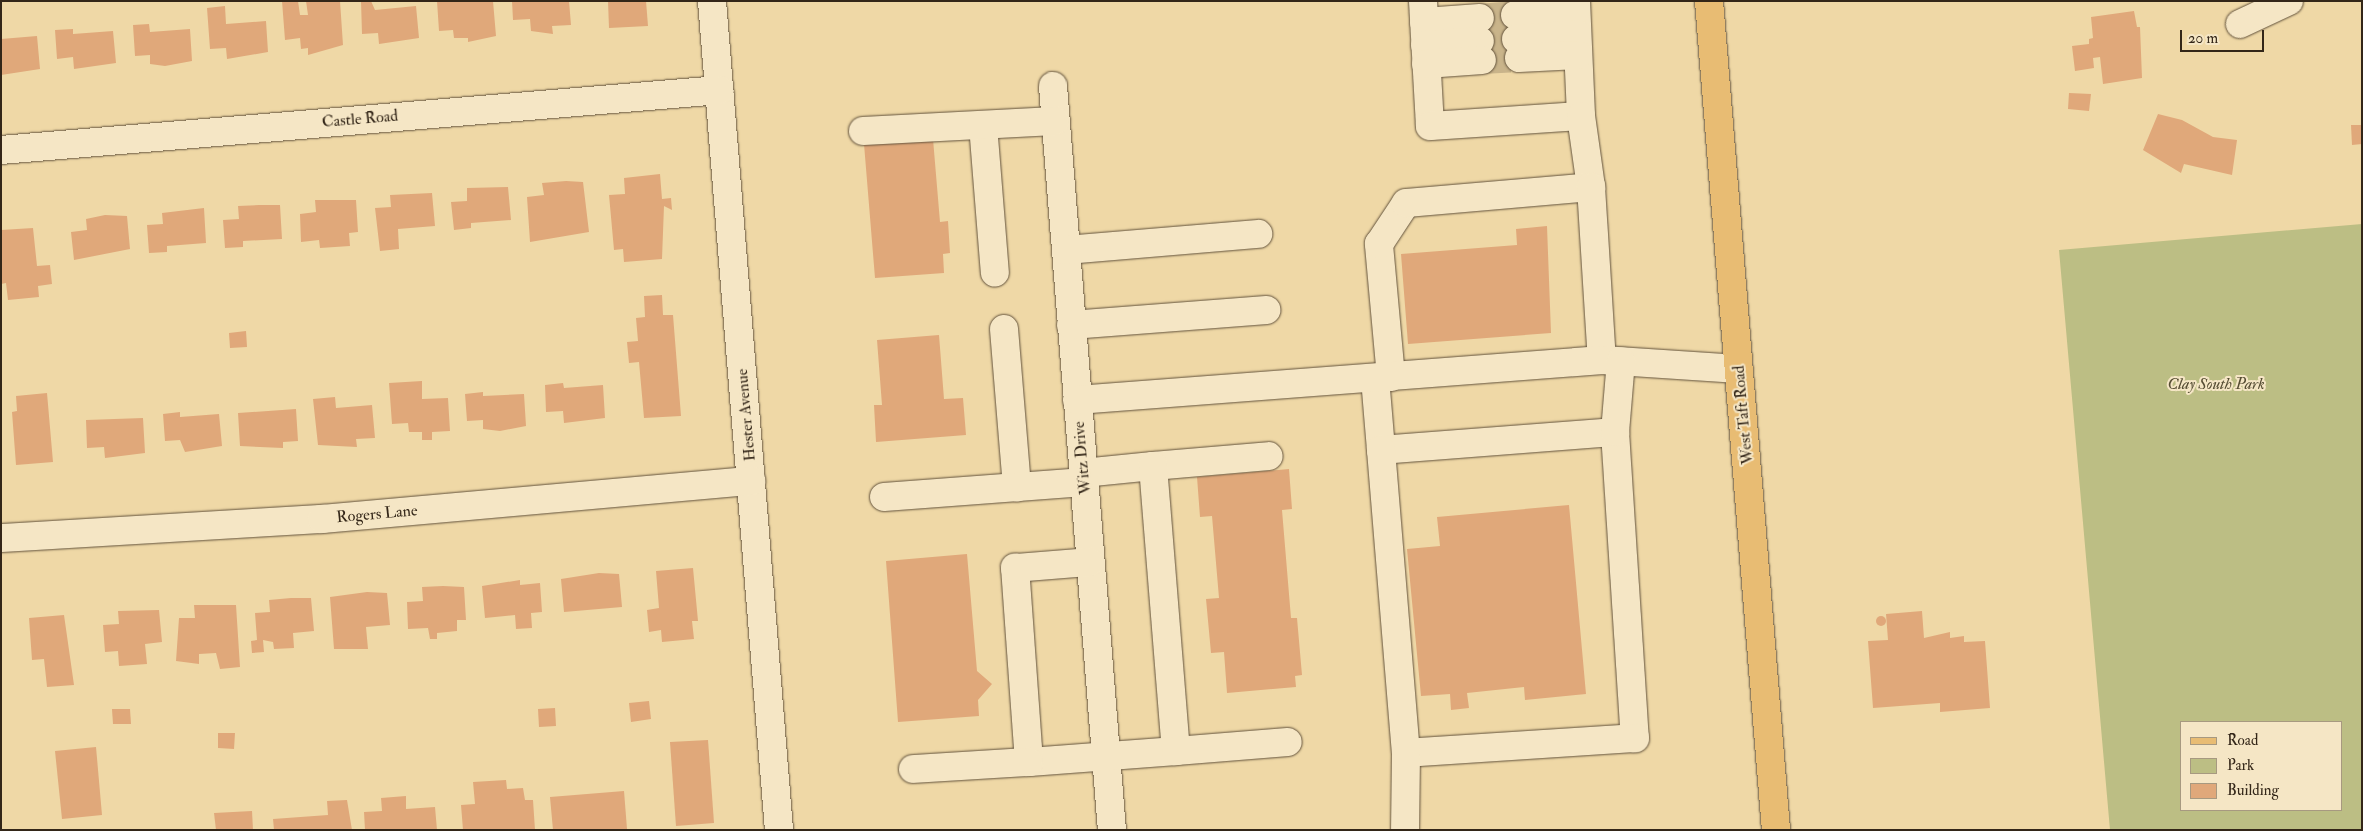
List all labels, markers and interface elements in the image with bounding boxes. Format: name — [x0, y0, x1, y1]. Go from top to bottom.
scale bar — [2183, 20, 2267, 52]
text: 20 m — [2188, 29, 2218, 48]
street label: Castle Road — [321, 106, 399, 132]
street label: West Taft Road — [1729, 365, 1757, 465]
street label: Hester Avenue — [732, 368, 760, 462]
park label: Clay South Park — [2167, 374, 2265, 394]
street label: Witz Drive — [1069, 421, 1095, 495]
street label: Rogers Lane — [336, 501, 418, 527]
legend — [2180, 721, 2343, 811]
text: Road — [2227, 731, 2258, 750]
text: Park — [2227, 756, 2254, 775]
text: Building — [2227, 781, 2279, 800]

